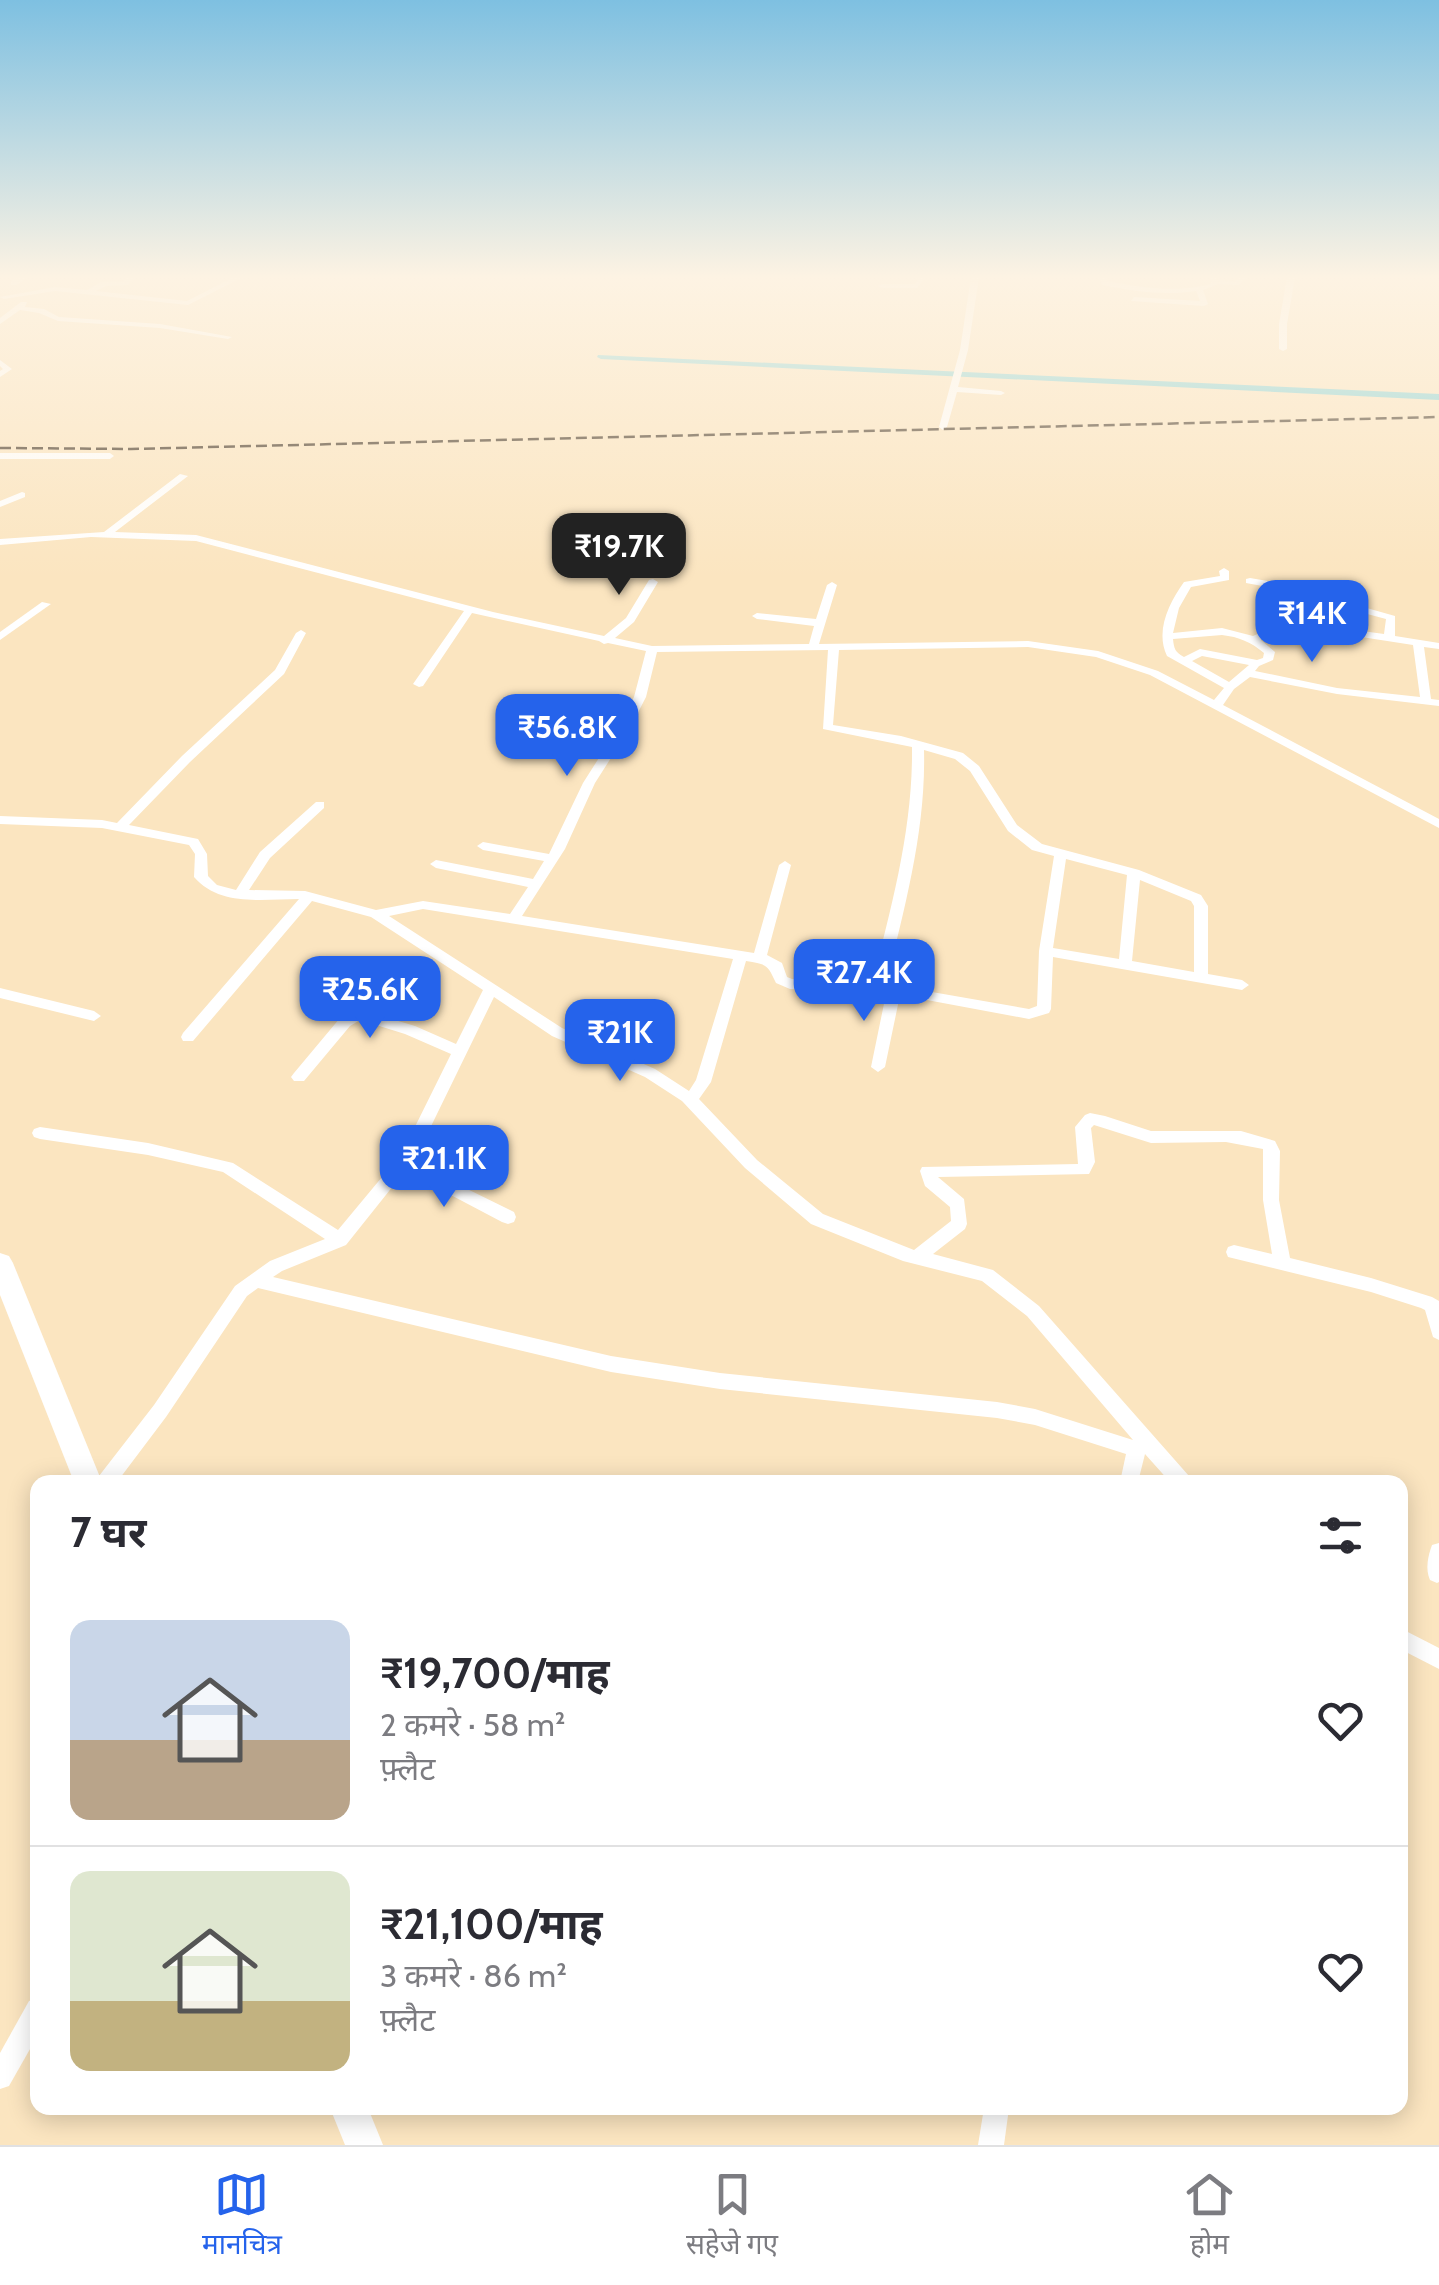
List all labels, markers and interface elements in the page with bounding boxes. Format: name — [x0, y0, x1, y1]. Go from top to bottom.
pin: ₹19.7K — [538, 513, 700, 598]
text: ₹19.7K — [574, 526, 664, 565]
pin: ₹14K — [1253, 580, 1371, 665]
text: ₹14K — [1277, 593, 1347, 632]
pin: ₹56.8K — [486, 694, 648, 779]
text: ₹56.8K — [517, 707, 617, 746]
pin: ₹27.4K — [783, 939, 945, 1024]
text: ₹27.4K — [816, 952, 912, 991]
pin: ₹25.6K — [289, 956, 451, 1041]
text: ₹25.6K — [322, 969, 418, 1008]
pin: ₹21K — [561, 999, 679, 1084]
text: ₹21K — [587, 1012, 653, 1051]
pin: ₹21.1K — [363, 1125, 525, 1210]
text: ₹21.1K — [402, 1138, 486, 1177]
text: 7 घर — [70, 1506, 147, 1558]
icon: filters — [1313, 1508, 1368, 1563]
text: ₹19,700/माह — [380, 1647, 609, 1699]
icon: home — [150, 1660, 270, 1780]
icon: heart — [1313, 1693, 1368, 1748]
text: 2 कमरे · 58 m² — [380, 1705, 565, 1744]
text: फ़्लैट — [380, 1749, 435, 1788]
text: ₹21,100/माह — [380, 1898, 602, 1950]
icon: home — [150, 1911, 270, 2031]
icon: heart — [1313, 1944, 1368, 1999]
text: 3 कमरे · 86 m² — [380, 1956, 567, 1995]
text: फ़्लैट — [380, 2000, 435, 2039]
tab: मानचित्र — [202, 2167, 282, 2265]
tab: सहेजे गए — [686, 2167, 778, 2265]
tab: होम — [1182, 2167, 1237, 2265]

